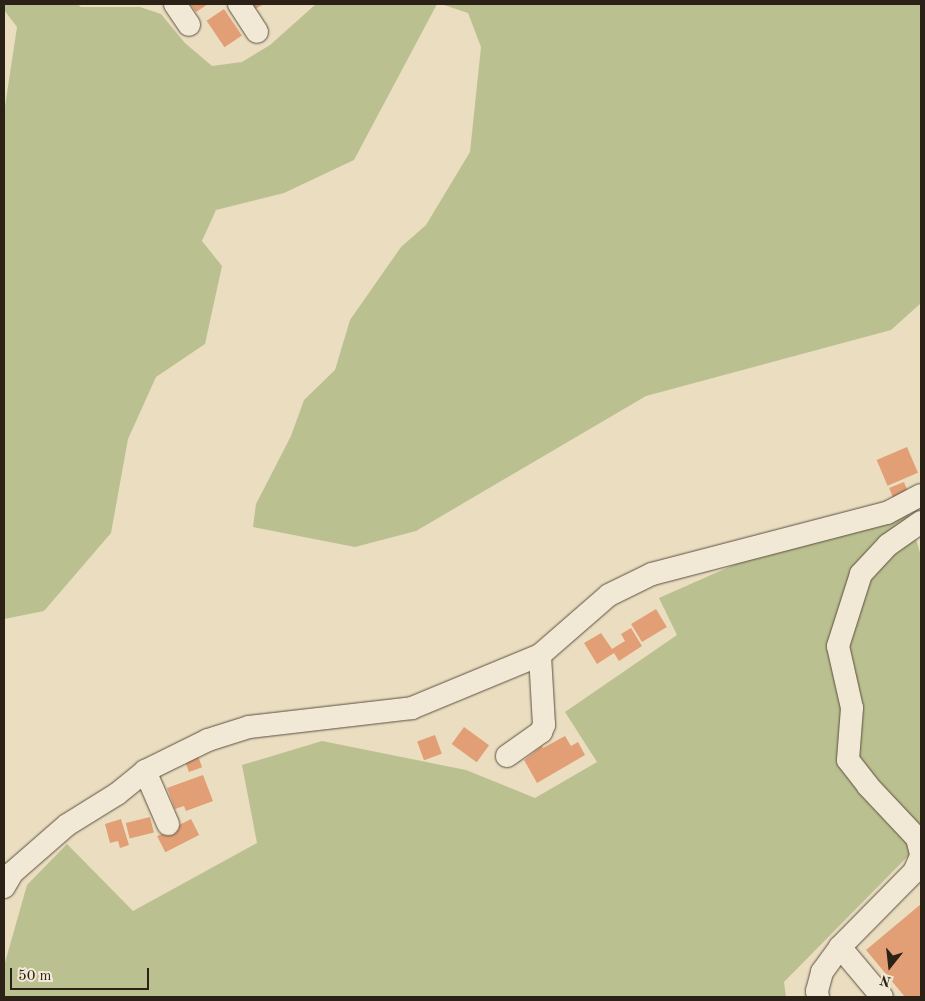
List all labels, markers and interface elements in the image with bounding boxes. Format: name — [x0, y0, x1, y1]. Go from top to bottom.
north arrow — [865, 941, 915, 991]
scale bar — [12, 958, 151, 990]
text: 50 m — [18, 969, 52, 984]
text: N — [879, 972, 893, 989]

